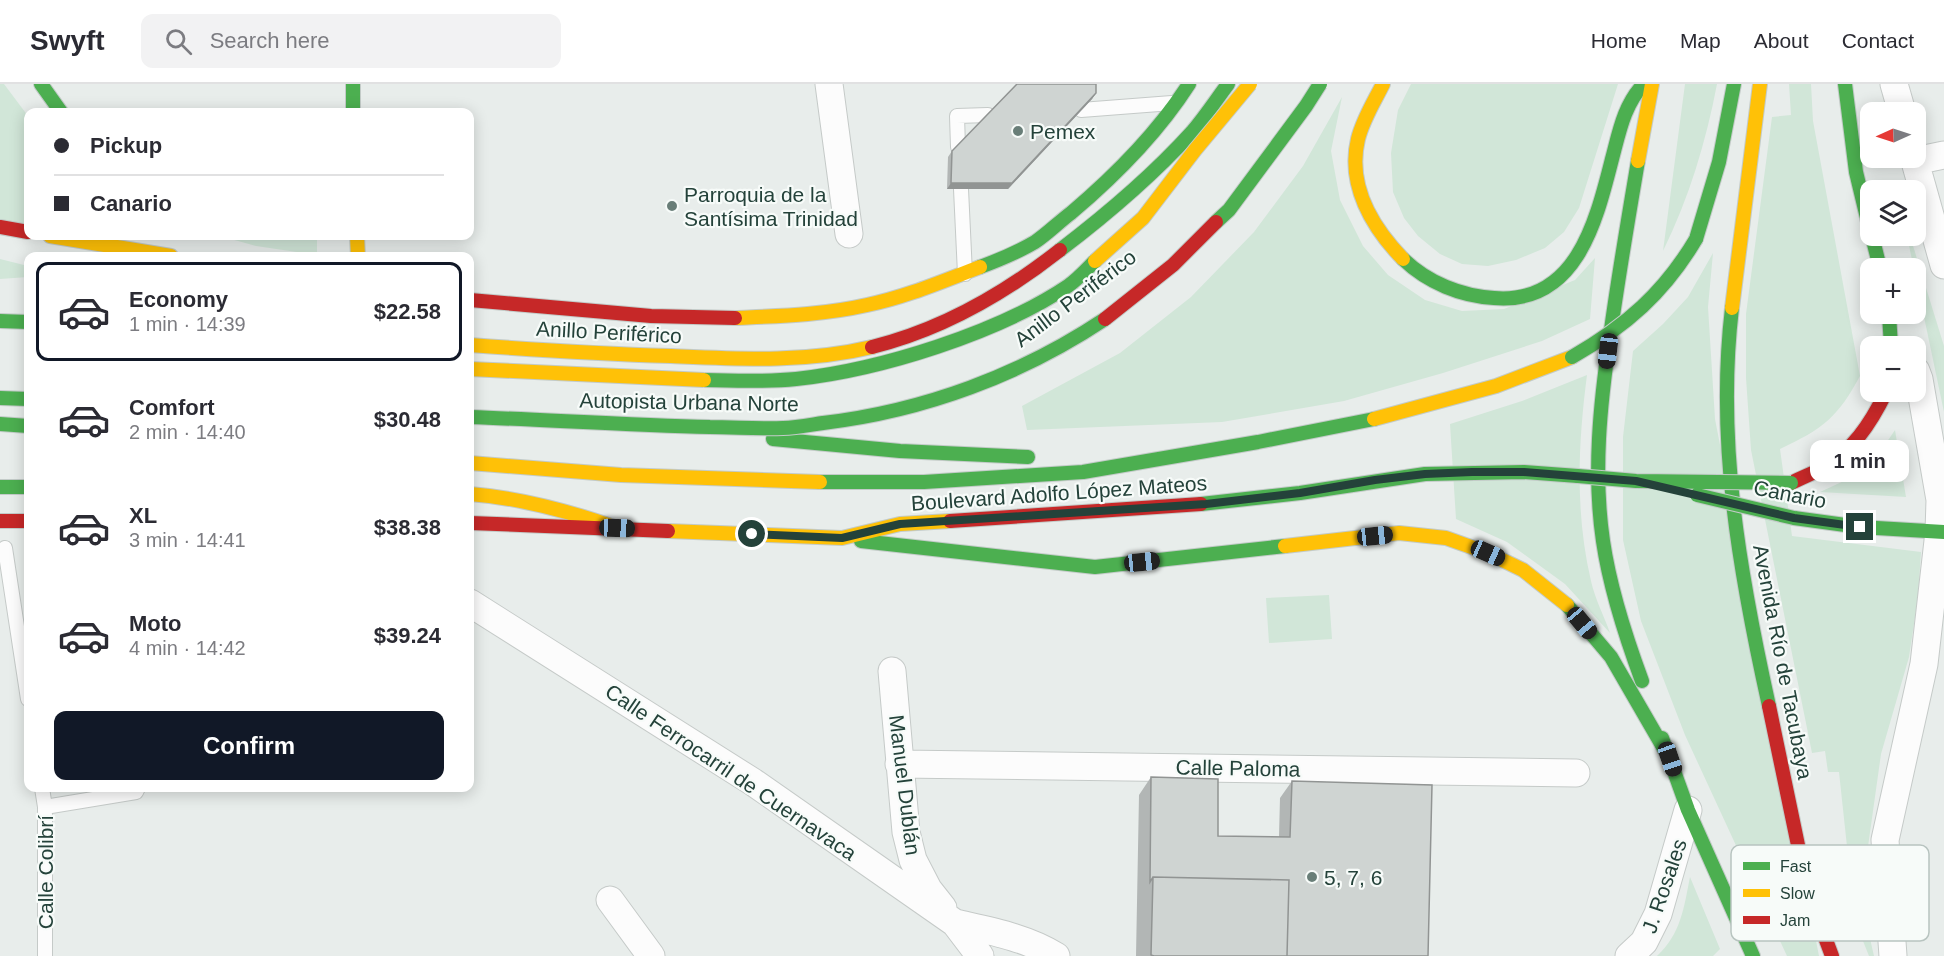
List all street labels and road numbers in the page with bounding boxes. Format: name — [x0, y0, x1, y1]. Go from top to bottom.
street label: Anillo Periférico — [1010, 245, 1140, 351]
street label: Anillo Periférico — [536, 317, 682, 347]
street label: Autopista Urbana Norte — [579, 389, 799, 415]
street label: Boulevard Adolfo López Mateos — [910, 471, 1208, 515]
street label: Canario — [1752, 476, 1828, 512]
street label: Avenida Río de Tacubaya — [1749, 543, 1817, 782]
street label: Calle Ferrocarril de Cuernavaca — [601, 679, 861, 865]
street label: Manuel Dublán — [885, 713, 925, 857]
street label: Calle Paloma — [1175, 755, 1301, 781]
street label: Calle Colibrí — [34, 815, 57, 929]
street label: J. Rosales — [1637, 836, 1691, 936]

